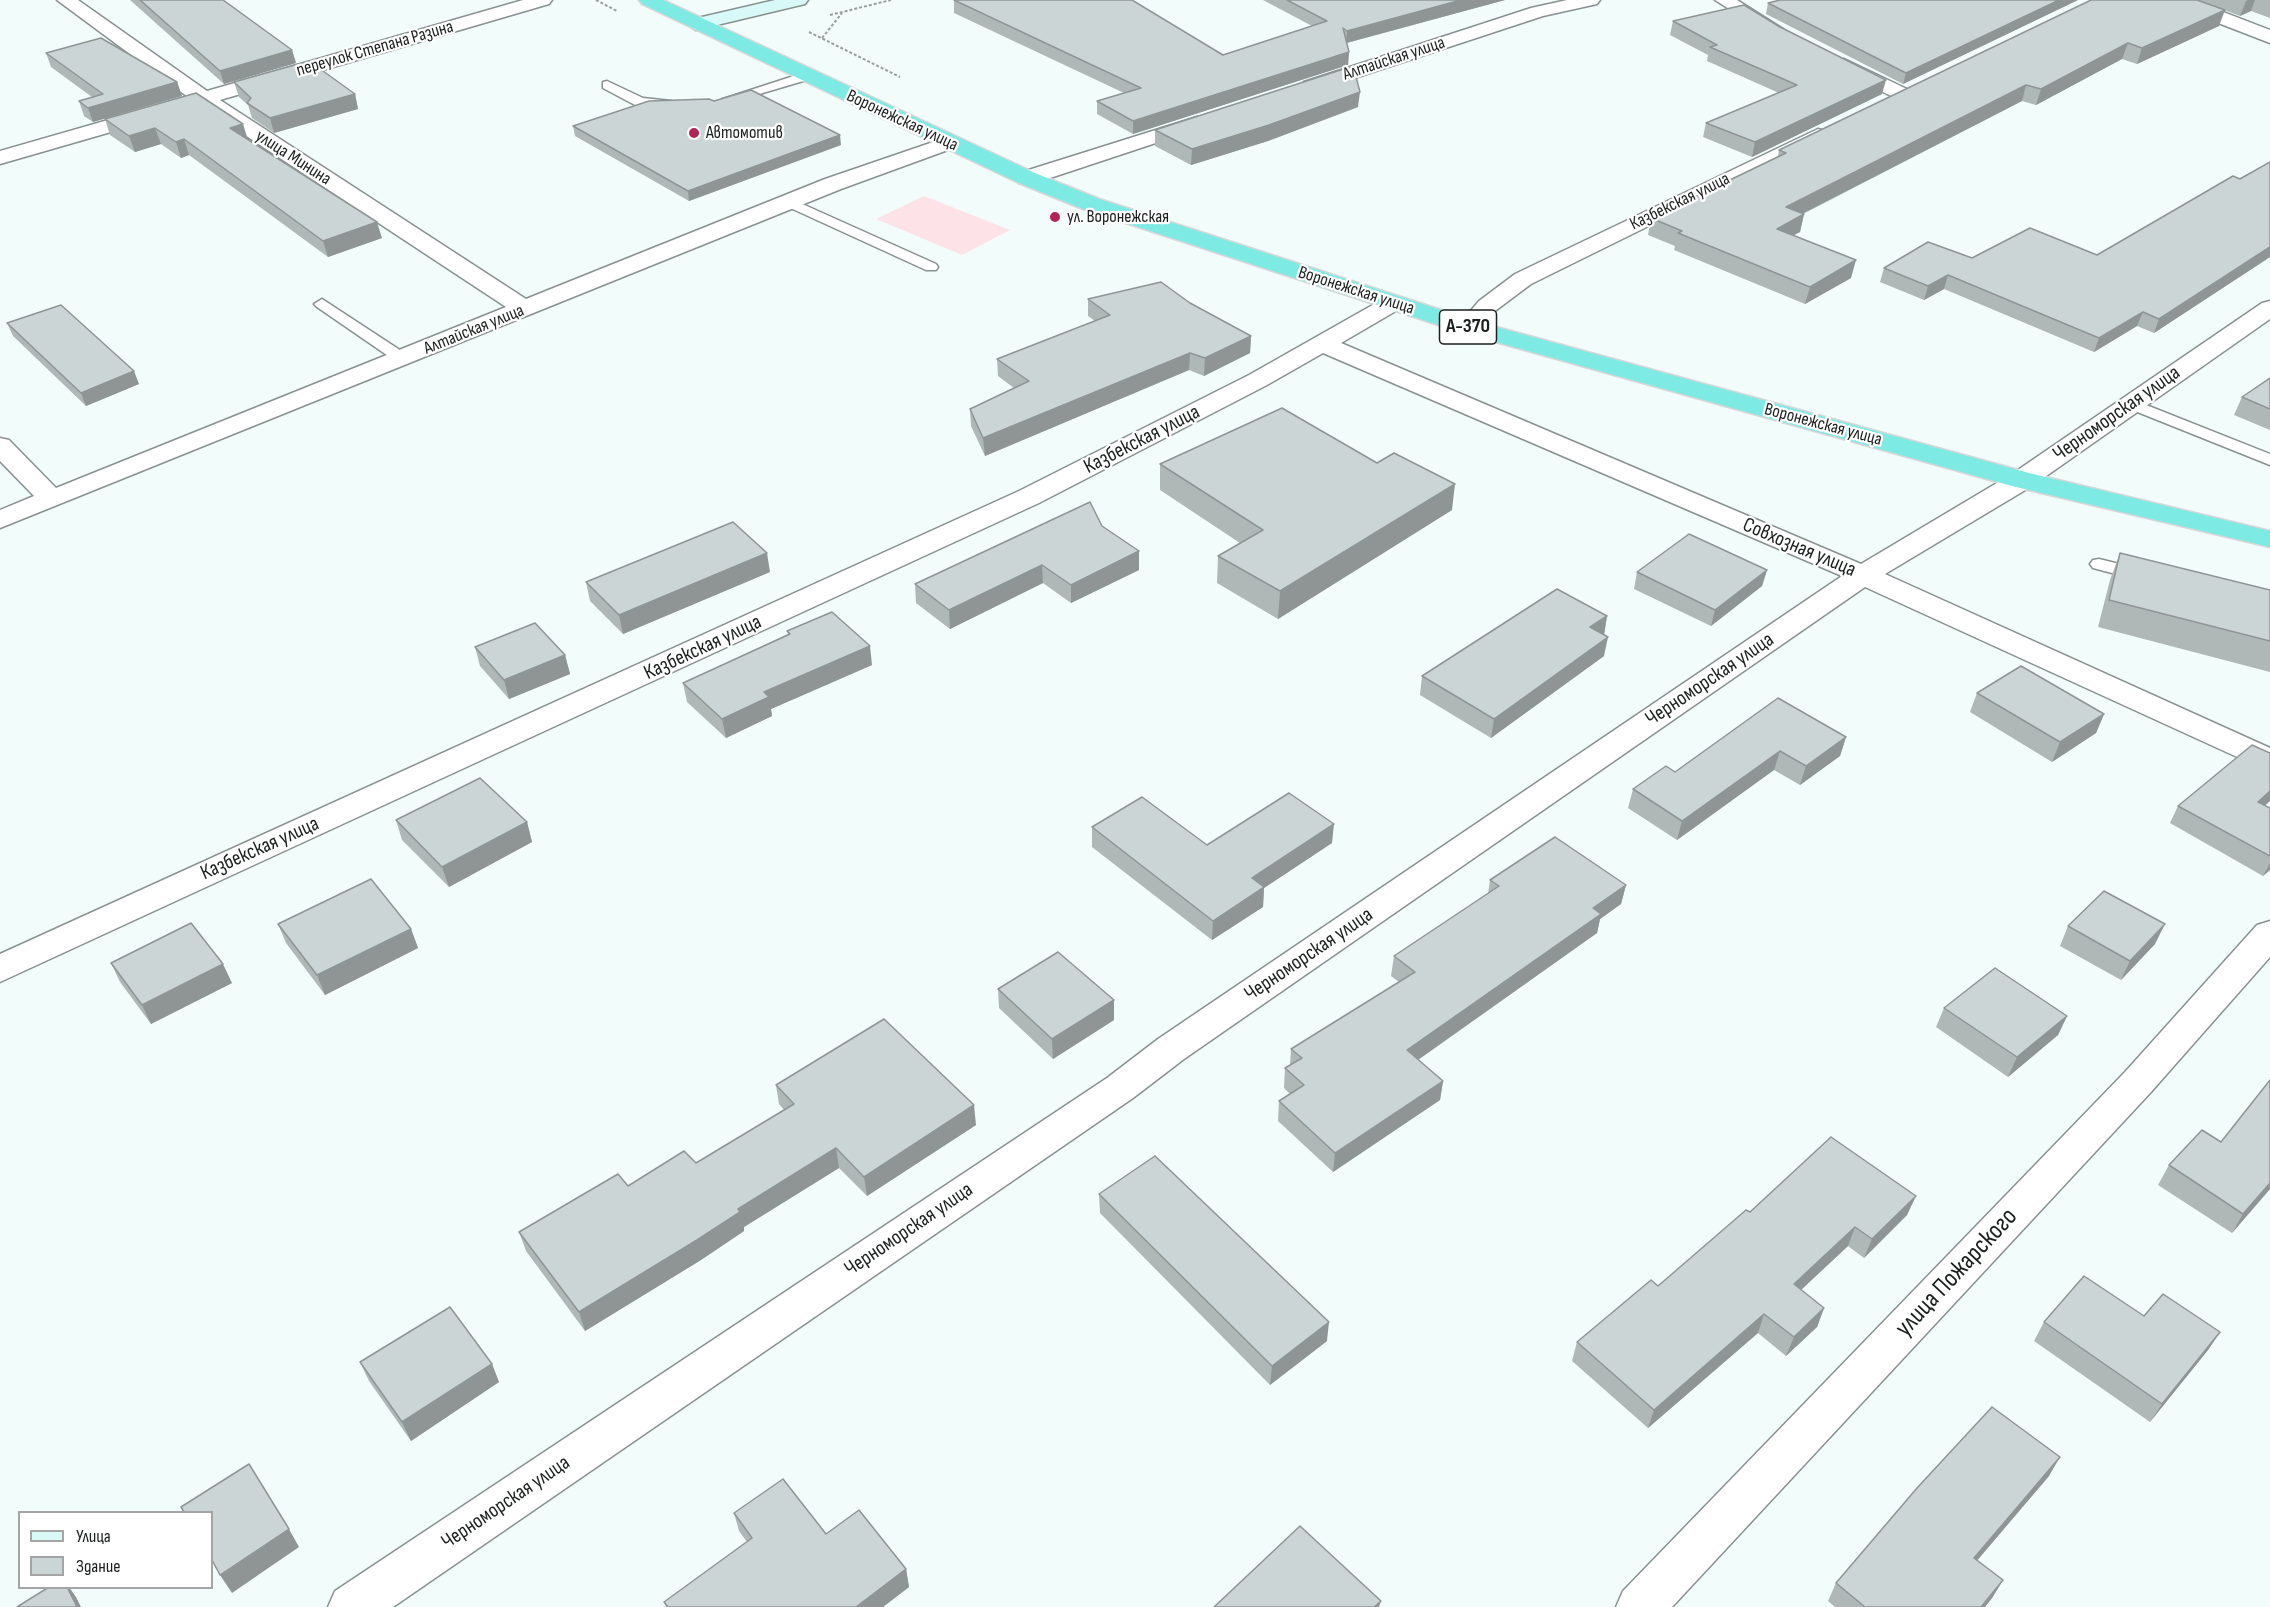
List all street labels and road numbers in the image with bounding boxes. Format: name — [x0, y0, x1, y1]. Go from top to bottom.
street label: переулок Степана Разина — [294, 16, 456, 82]
street label: Алтайская улица — [1340, 32, 1448, 86]
street label: Воронежская улица — [843, 86, 961, 156]
street label: улица Минина — [251, 126, 335, 190]
street label: Казбекская улица — [1626, 168, 1734, 236]
street label: Воронежская улица — [1295, 262, 1417, 320]
street label: Алтайская улица — [421, 300, 527, 360]
road number: А-370 — [1440, 310, 1496, 344]
street label: Черноморская улица — [2049, 361, 2185, 467]
street label: Воронежская улица — [1762, 399, 1884, 451]
street label: Казбекская улица — [1080, 400, 1204, 480]
street label: Совхозная улица — [1739, 513, 1859, 583]
street label: Казбекская улица — [640, 610, 766, 686]
street label: Черноморская улица — [1641, 628, 1779, 732]
street label: Казбекская улица — [197, 812, 323, 886]
street label: Черноморская улица — [1240, 903, 1378, 1007]
street label: Черноморская улица — [840, 1178, 978, 1282]
street label: улица Пожарского — [1889, 1202, 2025, 1344]
street label: Черноморская улица — [437, 1451, 575, 1555]

